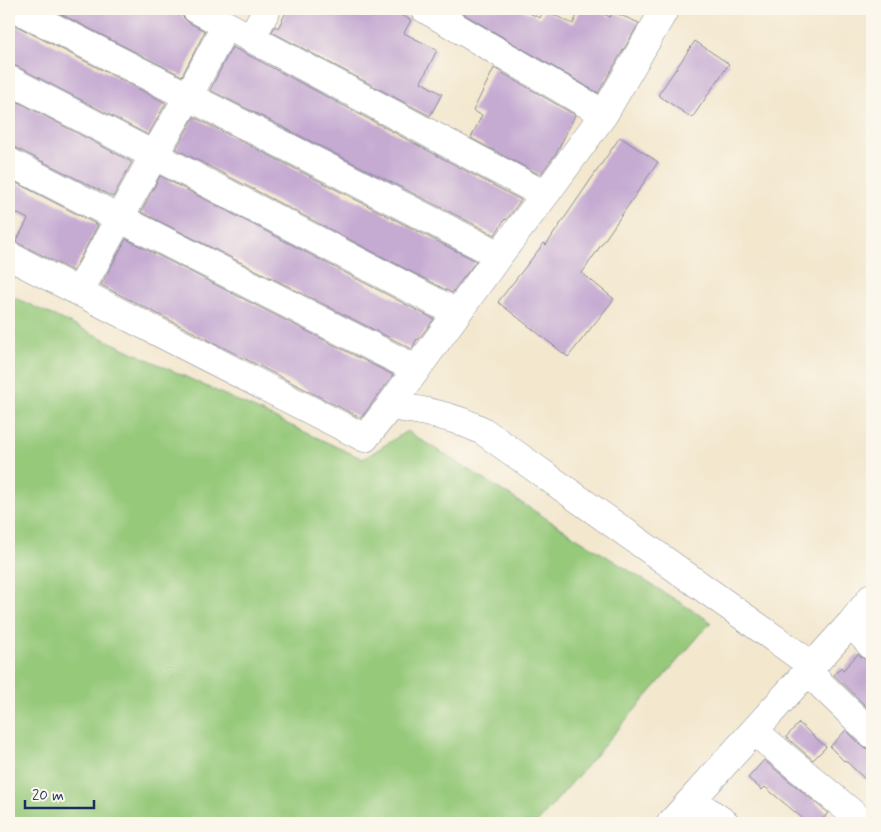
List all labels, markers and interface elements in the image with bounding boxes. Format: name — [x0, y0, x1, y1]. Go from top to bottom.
scale bar — [25, 777, 94, 809]
text: 20 m — [32, 786, 64, 806]

